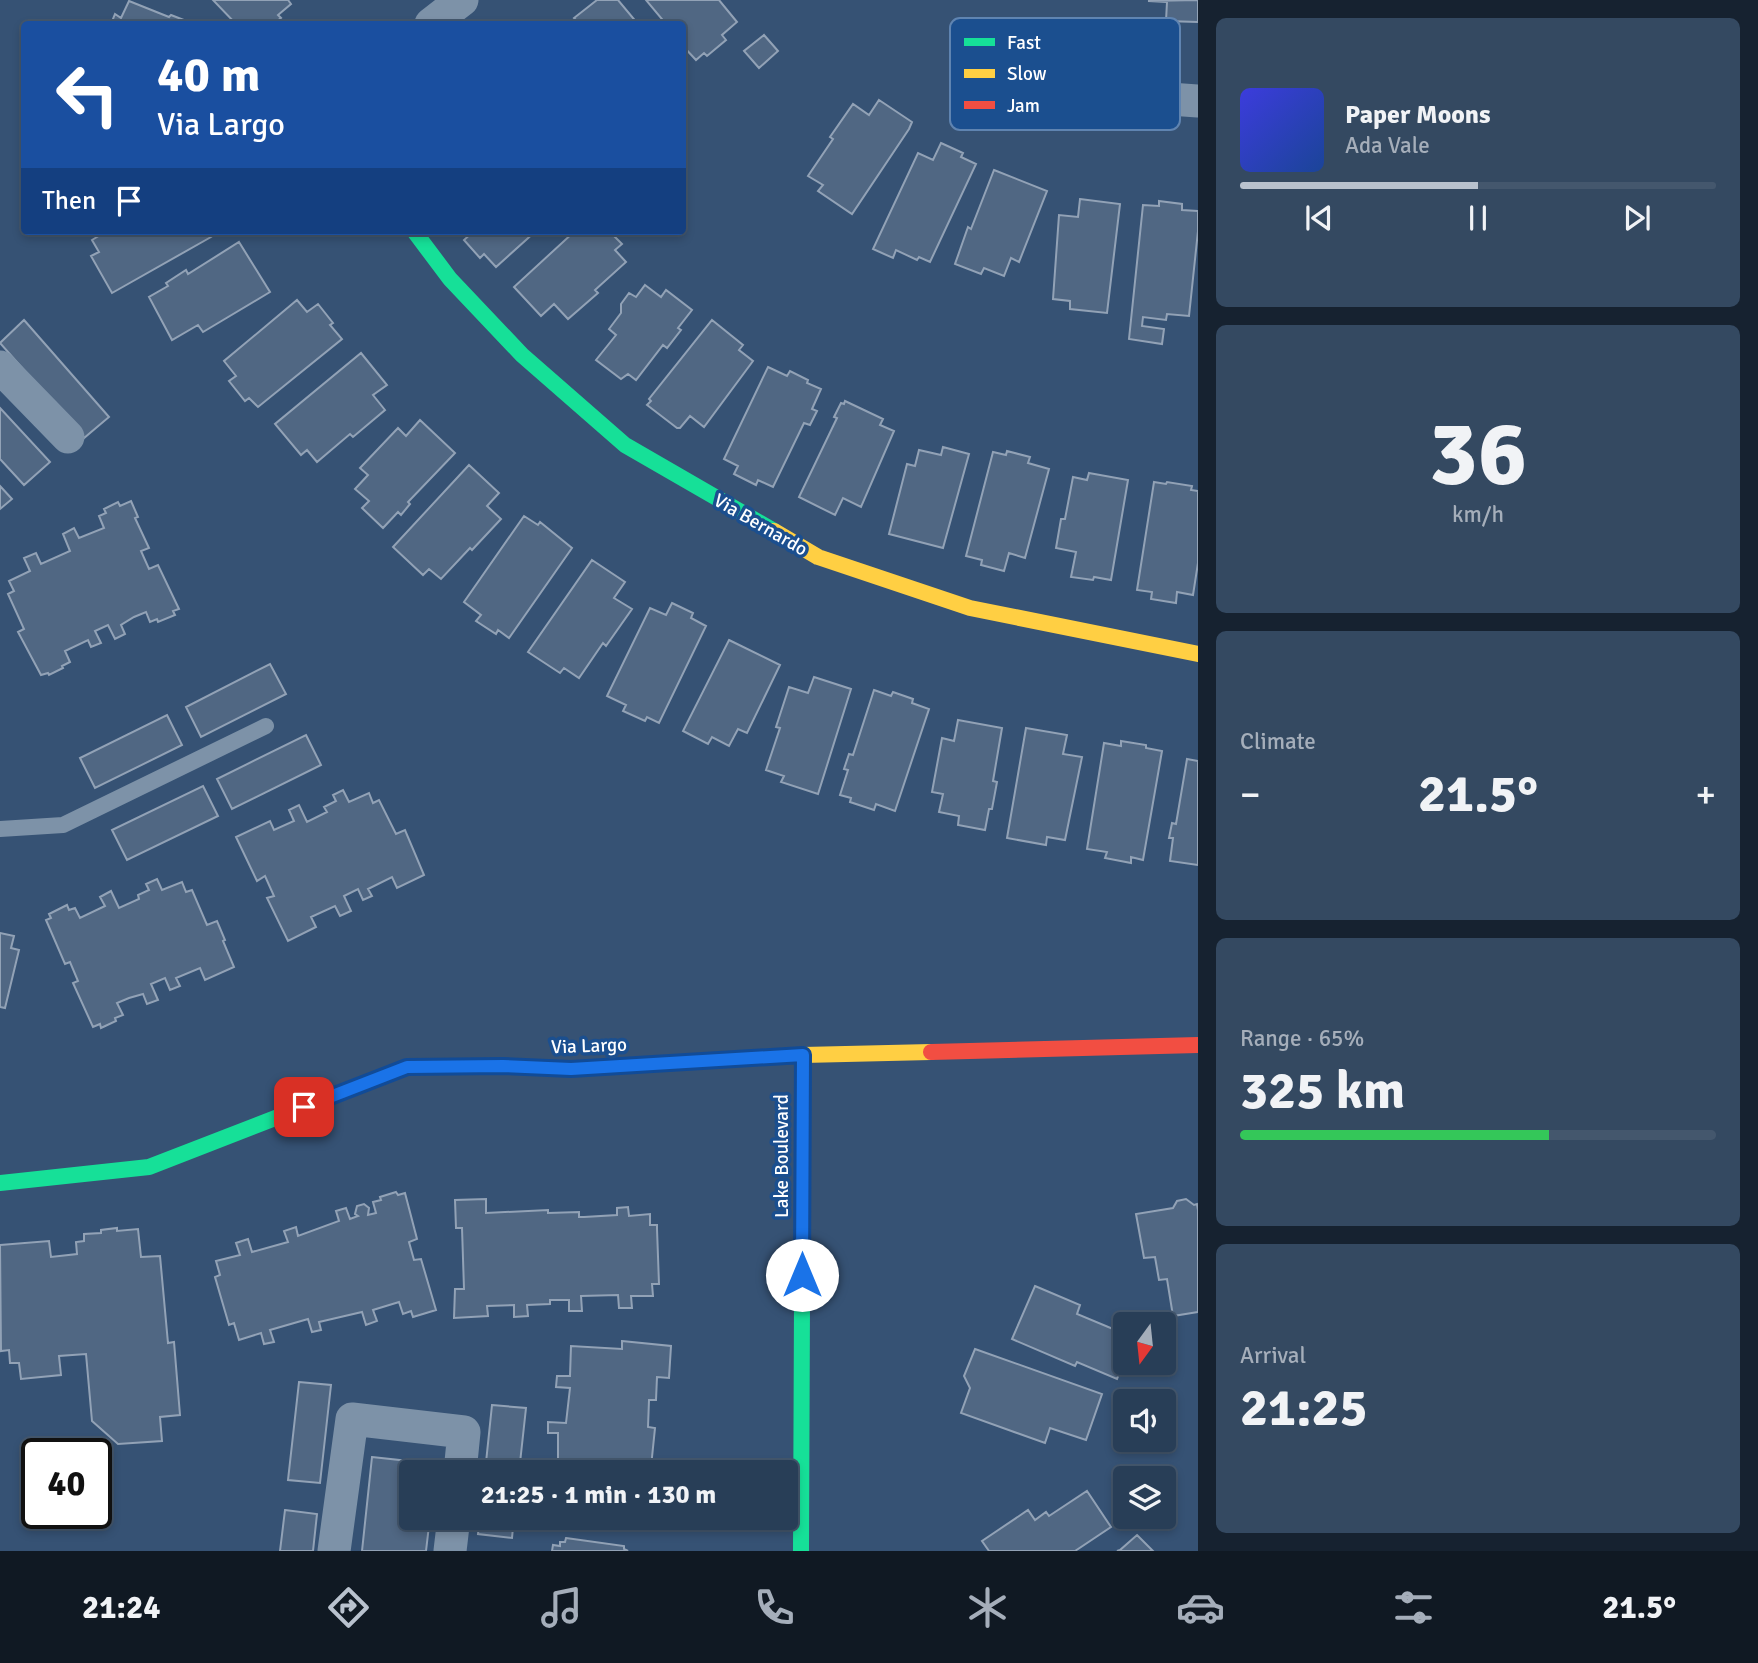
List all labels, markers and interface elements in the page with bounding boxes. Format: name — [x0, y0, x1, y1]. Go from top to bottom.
legend — [950, 18, 1180, 130]
text: Fast — [1007, 31, 1041, 55]
text: 40 m — [157, 45, 260, 105]
icon: left — [42, 49, 133, 140]
text: Slow — [1007, 62, 1047, 86]
text: Jam — [1007, 94, 1040, 118]
text: Paper Moons — [1345, 99, 1491, 131]
text: Via Largo — [157, 105, 285, 144]
text: Ada Vale — [1345, 131, 1430, 160]
icon: arrive — [110, 182, 148, 220]
text: Then — [42, 185, 96, 217]
icon: previous — [1300, 199, 1338, 237]
icon: pause — [1459, 199, 1497, 237]
icon: next — [1618, 199, 1656, 237]
text: 36 — [1429, 398, 1527, 511]
street label: Via Bernardo — [709, 488, 812, 561]
text: km/h — [1452, 500, 1504, 529]
text: Climate — [1240, 727, 1316, 756]
text: 21.5° — [1418, 762, 1538, 826]
text: − — [1240, 771, 1261, 818]
text: + — [1695, 771, 1716, 818]
text: Range · 65% — [1240, 1024, 1364, 1053]
street label: Via Largo — [551, 1033, 628, 1059]
text: 325 km — [1240, 1059, 1405, 1123]
pin — [274, 1077, 334, 1137]
icon: arrive — [285, 1088, 323, 1126]
street label: Lake Boulevard — [770, 1094, 794, 1218]
position arrow — [765, 1238, 839, 1312]
north arrow — [1113, 1312, 1176, 1376]
map controls — [1113, 1312, 1176, 1529]
text: Arrival — [1240, 1341, 1306, 1370]
text: 21:25 — [1240, 1376, 1368, 1440]
button: sound — [1113, 1389, 1176, 1452]
speed limit sign: 40 — [21, 1438, 112, 1529]
button: layers — [1113, 1466, 1176, 1529]
text: 21:25 · 1 min · 130 m — [481, 1479, 716, 1511]
icon: directions — [324, 1583, 373, 1632]
icon: music — [537, 1583, 586, 1632]
icon: phone — [750, 1583, 799, 1632]
icon: climate — [963, 1583, 1012, 1632]
icon: car — [1176, 1583, 1225, 1632]
icon: filters — [1389, 1583, 1438, 1632]
text: 21:24 — [82, 1588, 161, 1627]
text: 21.5° — [1602, 1588, 1676, 1627]

